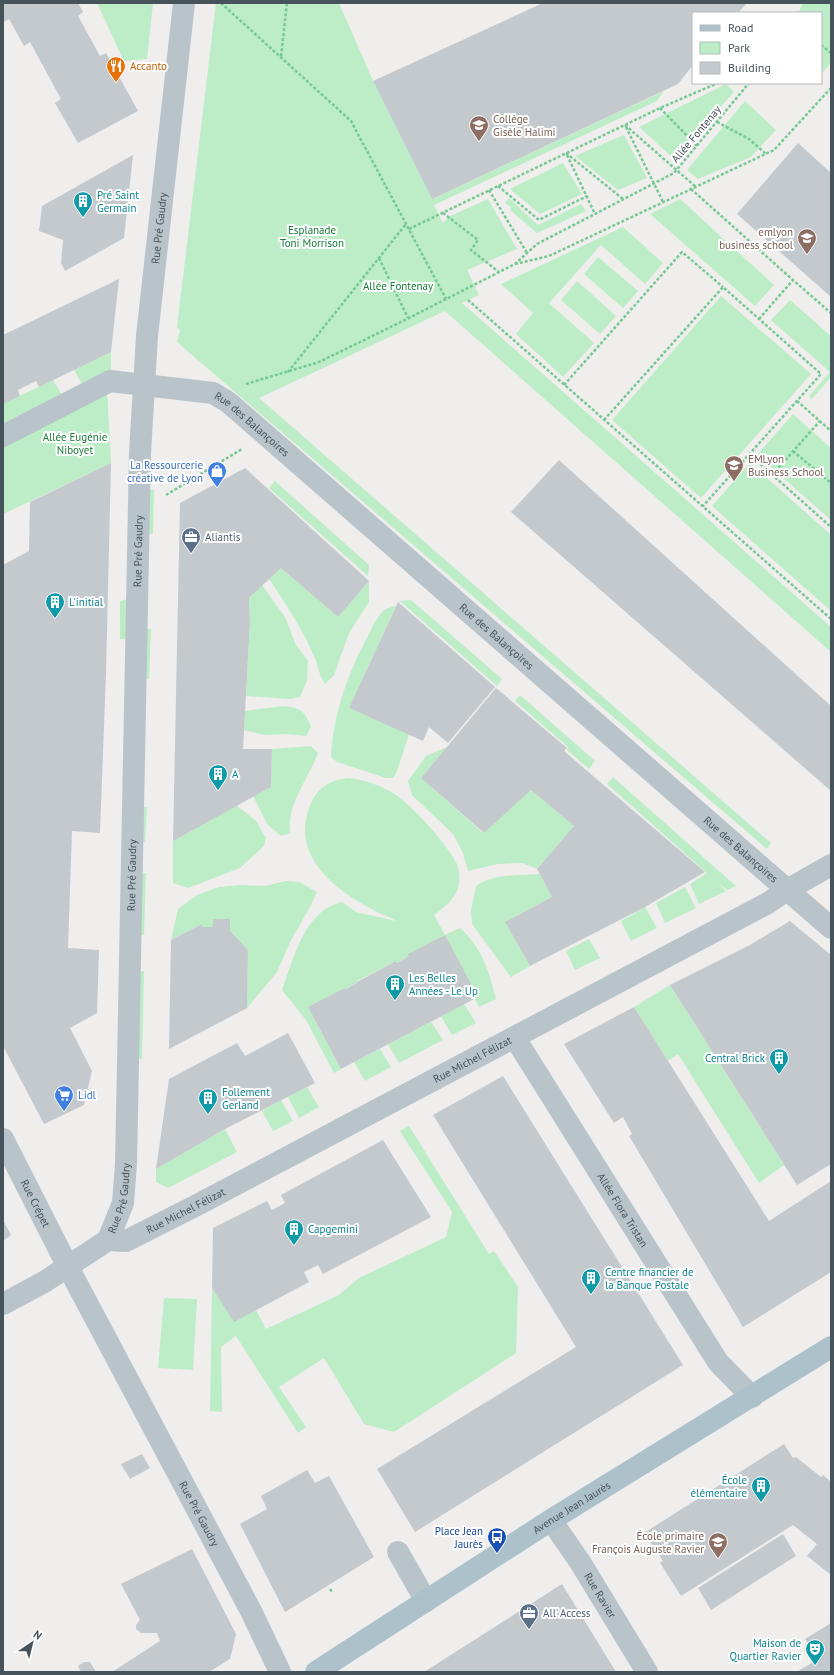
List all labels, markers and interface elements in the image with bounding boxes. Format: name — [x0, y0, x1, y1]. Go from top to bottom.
legend — [692, 12, 822, 84]
text: Road — [728, 20, 753, 35]
text: Park — [728, 40, 750, 55]
restaurant icon: Accanto — [105, 55, 127, 83]
place label: Accanto — [130, 59, 167, 73]
text: Building — [728, 60, 771, 75]
street label: Allée Fontenay — [668, 102, 724, 165]
place label: Collège Gisèle Halimi — [493, 112, 556, 139]
school or university icon: Collège Gisèle Halimi — [468, 114, 490, 142]
place label: Pré Saint Germain — [97, 188, 139, 215]
building icon: Pré Saint Germain — [72, 190, 94, 218]
street label: Rue Pré Gaudry — [148, 191, 170, 265]
park label: Esplanade Toni Morrison — [280, 223, 344, 250]
place label: emlyon business school — [719, 225, 794, 252]
school or university icon: emlyon business school — [796, 227, 818, 255]
park label: Allée Fontenay — [363, 279, 434, 293]
street label: Rue des Balançoires — [212, 388, 293, 460]
park label: Allée Eugénie Niboyet — [43, 430, 108, 457]
place label: EMLyon Business School — [748, 452, 824, 479]
school or university icon: EMLyon Business School — [723, 454, 745, 482]
place label: La Ressourcerie créative de Lyon — [127, 458, 203, 485]
shop icon: La Ressourcerie créative de Lyon — [206, 460, 228, 488]
street label: Rue Pré Gaudry — [130, 514, 146, 587]
office icon: Aliantis — [180, 526, 202, 554]
place label: Aliantis — [205, 530, 241, 544]
building icon: L'initial — [44, 591, 66, 619]
place label: L'initial — [69, 595, 104, 609]
street label: Rue des Balançoires — [457, 600, 537, 673]
building icon: A — [207, 763, 229, 791]
place label: A — [232, 767, 239, 781]
street label: Rue des Balançoires — [701, 813, 781, 886]
street label: Rue Pré Gaudry — [124, 838, 139, 911]
place label: Les Belles Années - Le Up — [409, 971, 478, 998]
building icon: Les Belles Années - Le Up — [384, 973, 406, 1001]
street label: Rue Michel Félizat — [431, 1033, 514, 1086]
building icon: Central Brick — [768, 1047, 790, 1075]
place label: Central Brick — [705, 1051, 766, 1065]
supermarket icon: Lidl — [53, 1084, 75, 1112]
place label: Follement Gerland — [222, 1085, 270, 1112]
building icon: Follement Gerland — [197, 1087, 219, 1115]
place label: Lidl — [78, 1088, 97, 1102]
street label: Rue Pré Gaudry — [105, 1162, 133, 1235]
street label: Allée Flora Tristan — [594, 1170, 651, 1250]
street label: Rue Crépet — [18, 1177, 54, 1230]
street label: Rue Michel Félizat — [144, 1184, 228, 1237]
building icon: Capgemini — [283, 1218, 305, 1246]
place label: Capgemini — [308, 1222, 358, 1236]
place label: Centre financier de la Banque Postale — [605, 1265, 694, 1292]
building icon: Centre financier de la Banque Postale — [580, 1267, 602, 1295]
place label: École élémentaire — [691, 1473, 747, 1500]
building icon: École élémentaire — [750, 1475, 772, 1503]
street label: Avenue Jean Jaurès — [530, 1478, 613, 1537]
street label: Rue Pré Gaudry — [176, 1479, 223, 1549]
place label: Place Jean Jaurès — [435, 1524, 483, 1551]
bus stop icon: Place Jean Jaurès — [486, 1526, 508, 1554]
place label: École primaire François Auguste Ravier — [592, 1529, 704, 1556]
school or university icon: École primaire François Auguste Ravier — [707, 1531, 729, 1559]
street label: Rue Ravier — [581, 1570, 619, 1621]
office icon: All' Access — [518, 1602, 540, 1630]
place label: All' Access — [543, 1606, 591, 1620]
north arrow — [12, 1623, 52, 1663]
text: N — [31, 1627, 45, 1643]
place label: Maison de Quartier Ravier — [730, 1636, 801, 1663]
theatre icon: Maison de Quartier Ravier — [804, 1638, 826, 1666]

